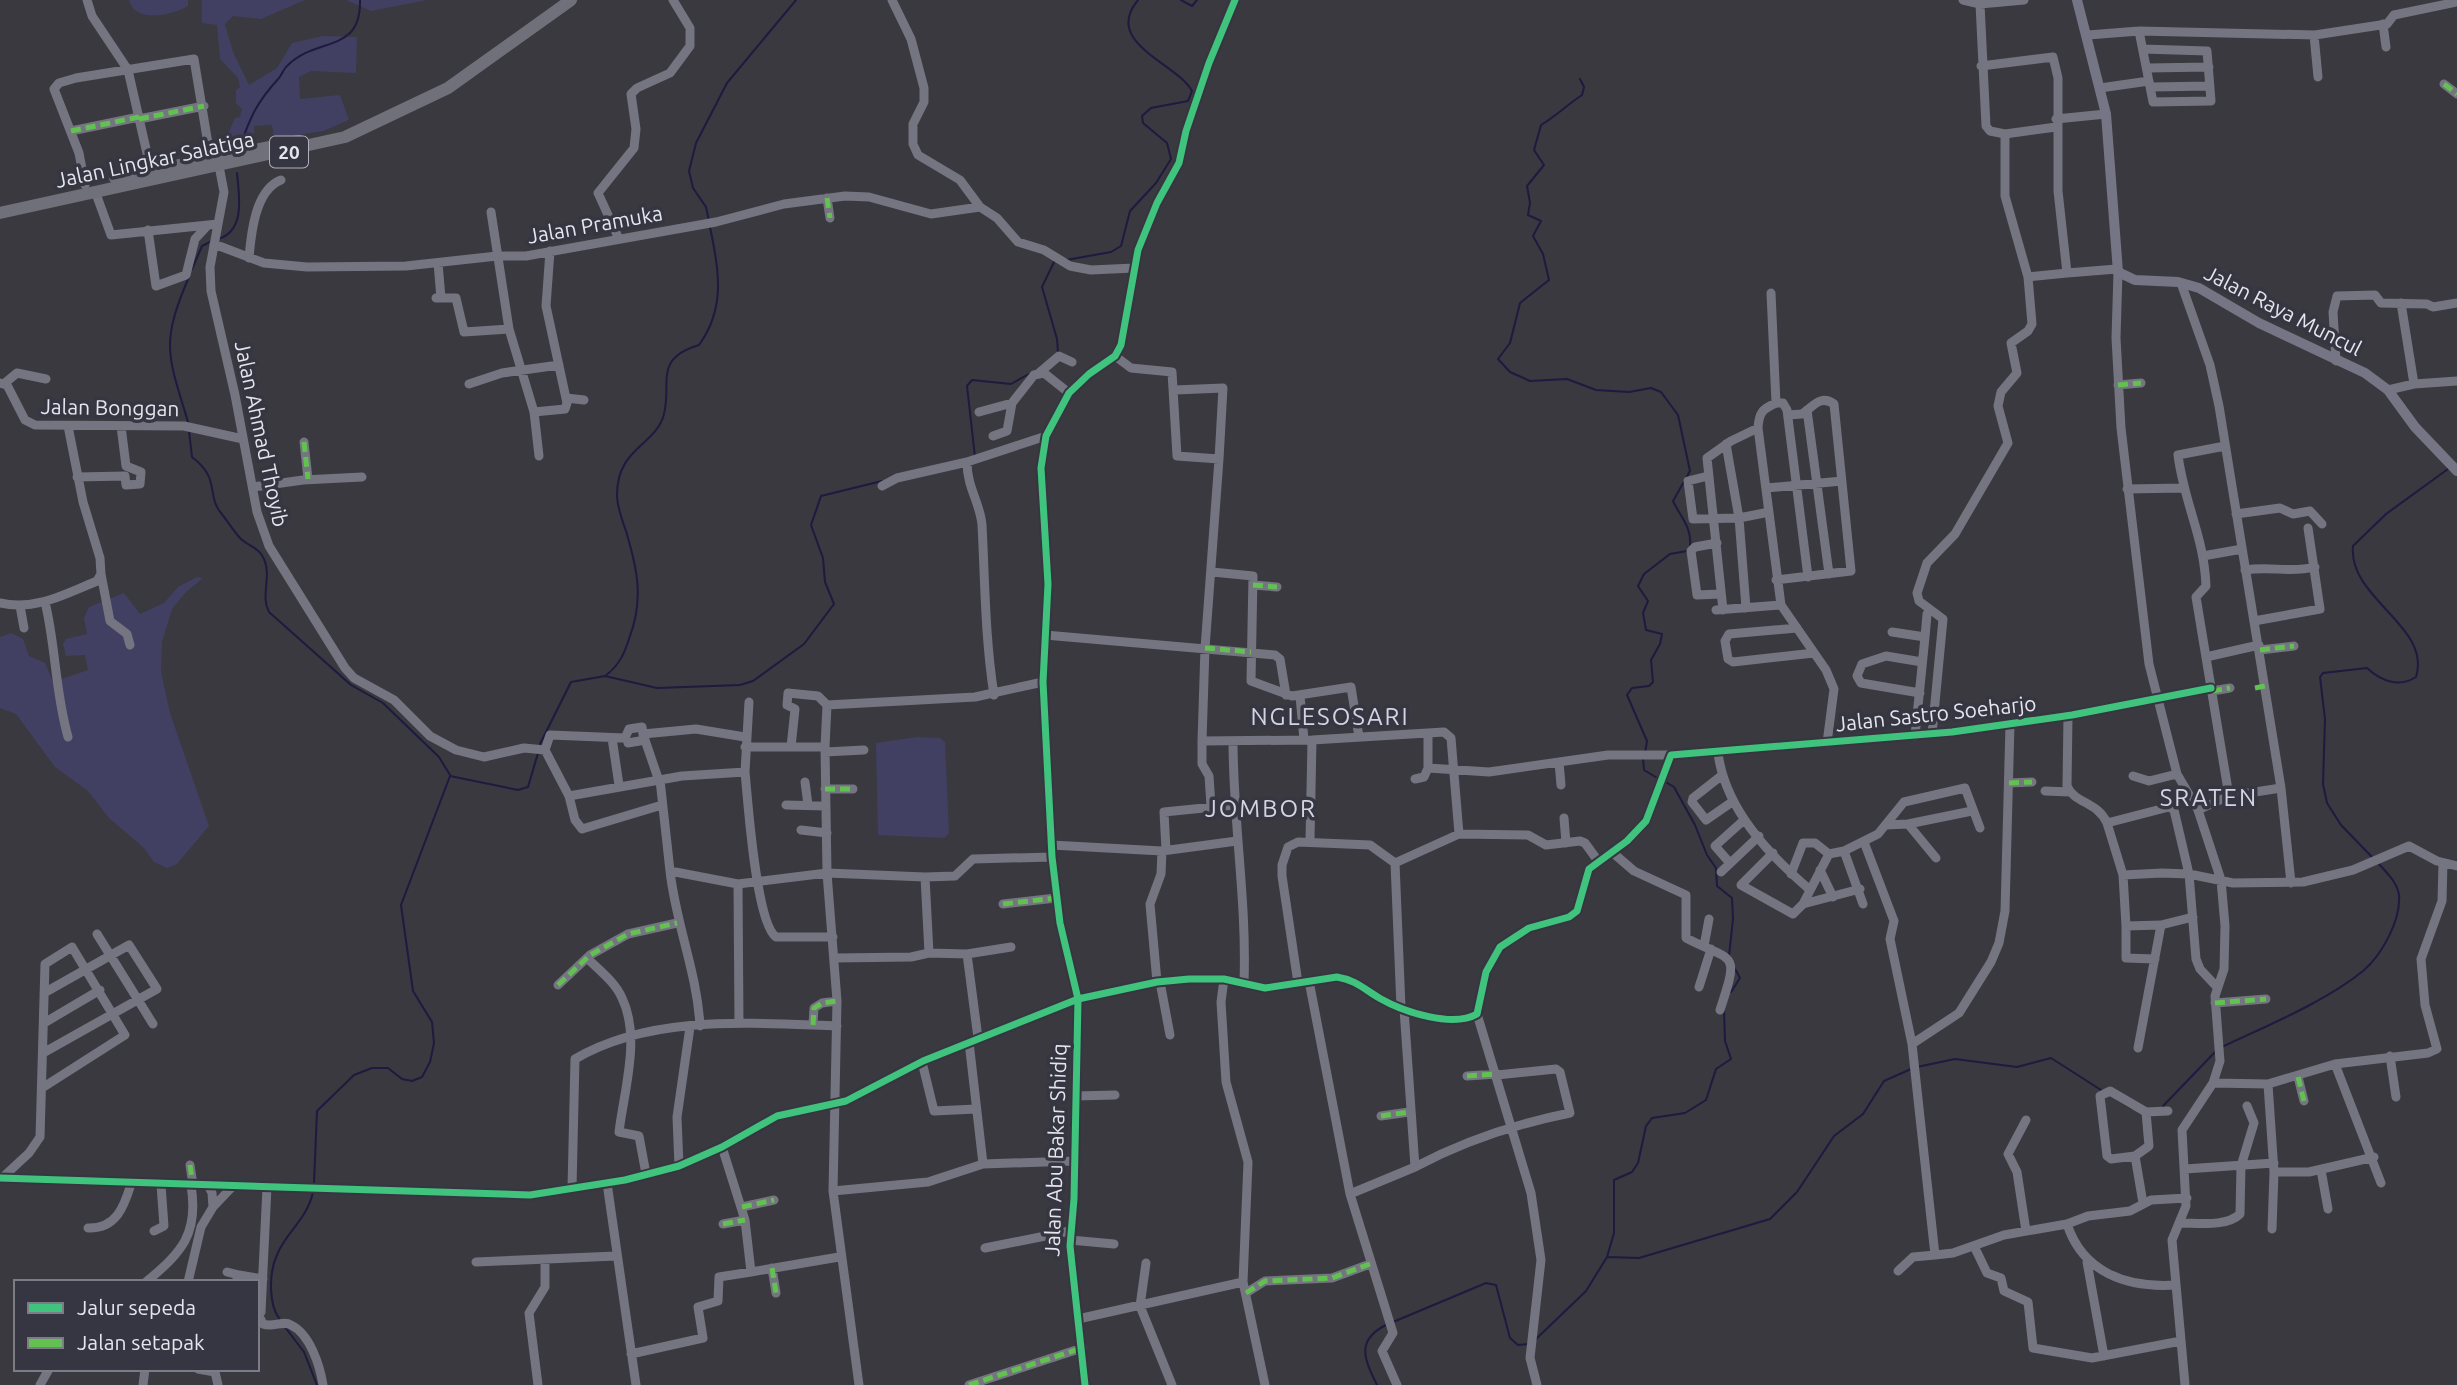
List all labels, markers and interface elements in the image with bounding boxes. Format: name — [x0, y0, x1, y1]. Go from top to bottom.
street label: Jalan Lingkar Salatiga — [53, 126, 256, 192]
road number: 20 — [270, 136, 308, 168]
street label: Jalan Pramuka — [525, 200, 664, 248]
street label: Jalan Raya Muncul — [2201, 260, 2366, 360]
street label: Jalan Ahmad Thoyib — [231, 339, 293, 529]
street label: Jalan Bonggan — [40, 394, 180, 420]
street label: Jalan Sastro Soeharjo — [1834, 691, 2037, 735]
district label: NGLESOSARI — [1250, 703, 1410, 730]
district label: SRATEN — [2160, 784, 2258, 811]
district label: JOMBOR — [1205, 795, 1317, 822]
street label: Jalan Abu Bakar Shidiq — [1039, 1043, 1071, 1257]
legend — [14, 1280, 259, 1371]
text: Jalur sepeda — [77, 1295, 196, 1319]
text: Jalan setapak — [77, 1330, 205, 1354]

